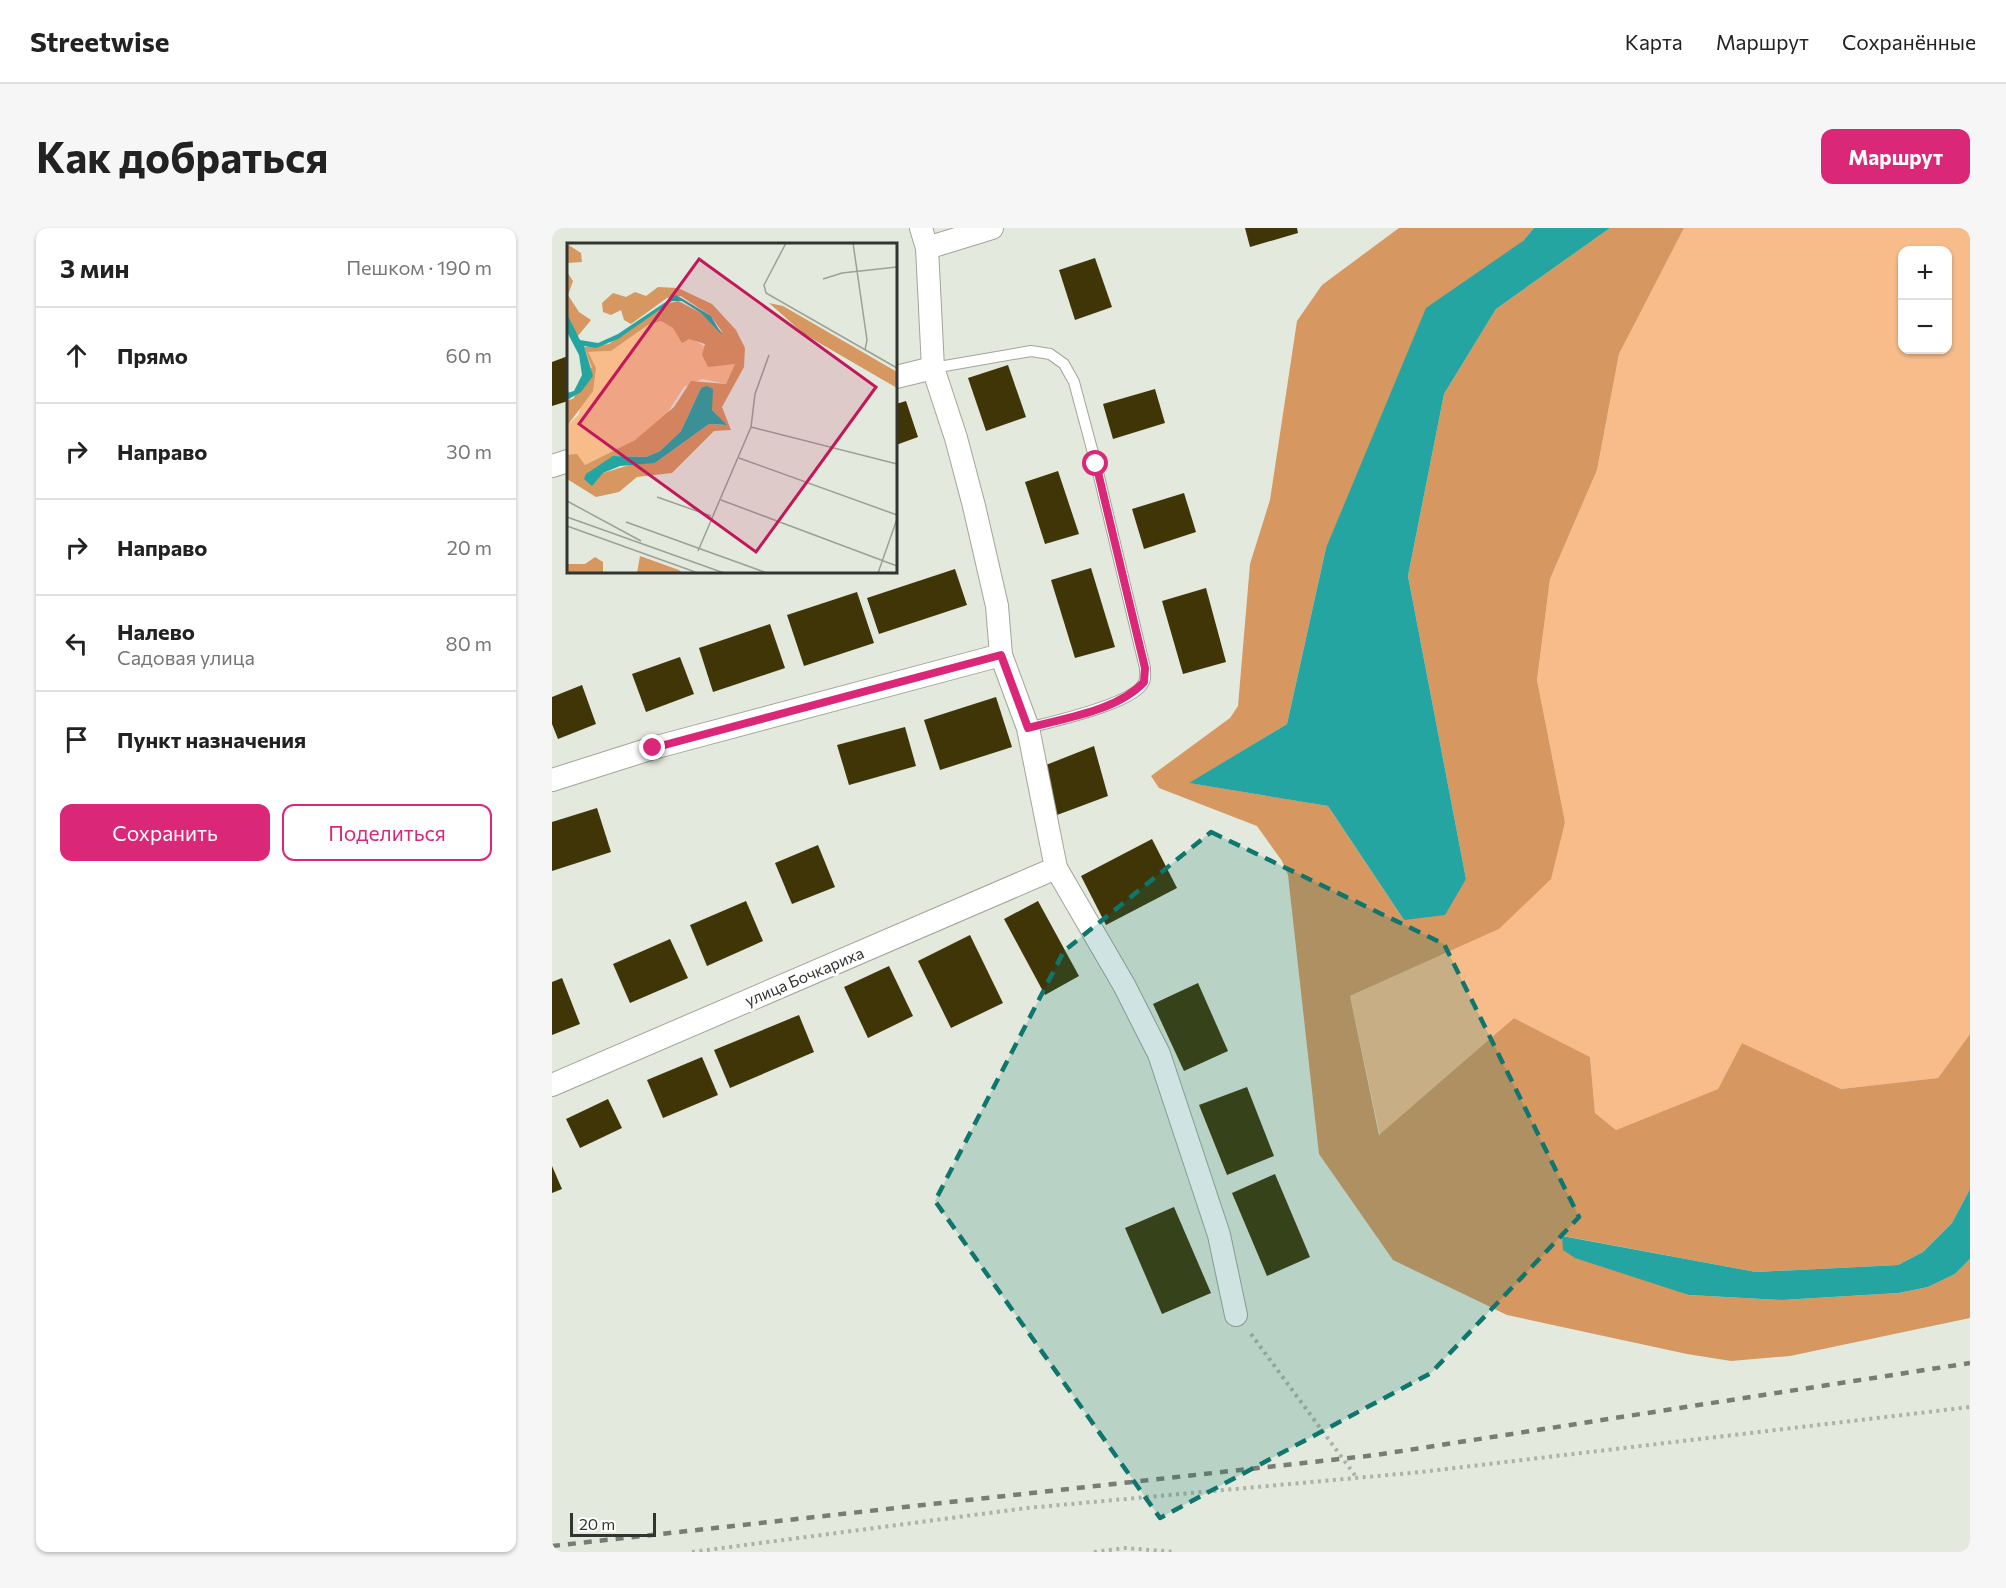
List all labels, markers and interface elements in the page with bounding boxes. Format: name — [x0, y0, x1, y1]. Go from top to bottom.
text: Streetwise — [30, 24, 170, 58]
text: Карта — [1625, 29, 1683, 54]
text: Маршрут — [1716, 29, 1809, 54]
text: Сохранённые — [1842, 29, 1976, 54]
button: Маршрут — [1821, 129, 1970, 184]
text: Как добраться — [36, 130, 328, 182]
inset map — [567, 243, 897, 573]
map controls — [1898, 246, 1952, 354]
button: + — [1898, 246, 1952, 300]
text: 3 мин — [60, 252, 130, 283]
text: Пешком · 190 m — [346, 255, 492, 279]
button: − — [1898, 300, 1952, 354]
icon: ahead — [60, 339, 93, 372]
text: Прямо — [117, 342, 188, 369]
text: 60 m — [446, 343, 492, 367]
icon: right — [60, 435, 93, 468]
text: Направо — [117, 438, 207, 465]
text: 30 m — [446, 439, 492, 463]
route start — [1082, 450, 1108, 476]
icon: right — [60, 531, 93, 564]
text: Направо — [117, 534, 207, 561]
text: 20 m — [447, 535, 492, 559]
text: Налево — [117, 618, 195, 645]
icon: left — [60, 627, 93, 660]
text: 80 m — [446, 631, 492, 655]
text: Садовая улица — [117, 645, 255, 669]
icon: arrive — [60, 723, 93, 756]
text: Пункт назначения — [117, 726, 306, 753]
route end — [639, 734, 665, 760]
button: Сохранить — [60, 804, 270, 861]
button: Поделиться — [282, 804, 492, 861]
street label: улица Бочкариха — [742, 942, 866, 1010]
scale bar — [570, 1510, 656, 1538]
text: 20 m — [579, 1514, 615, 1533]

